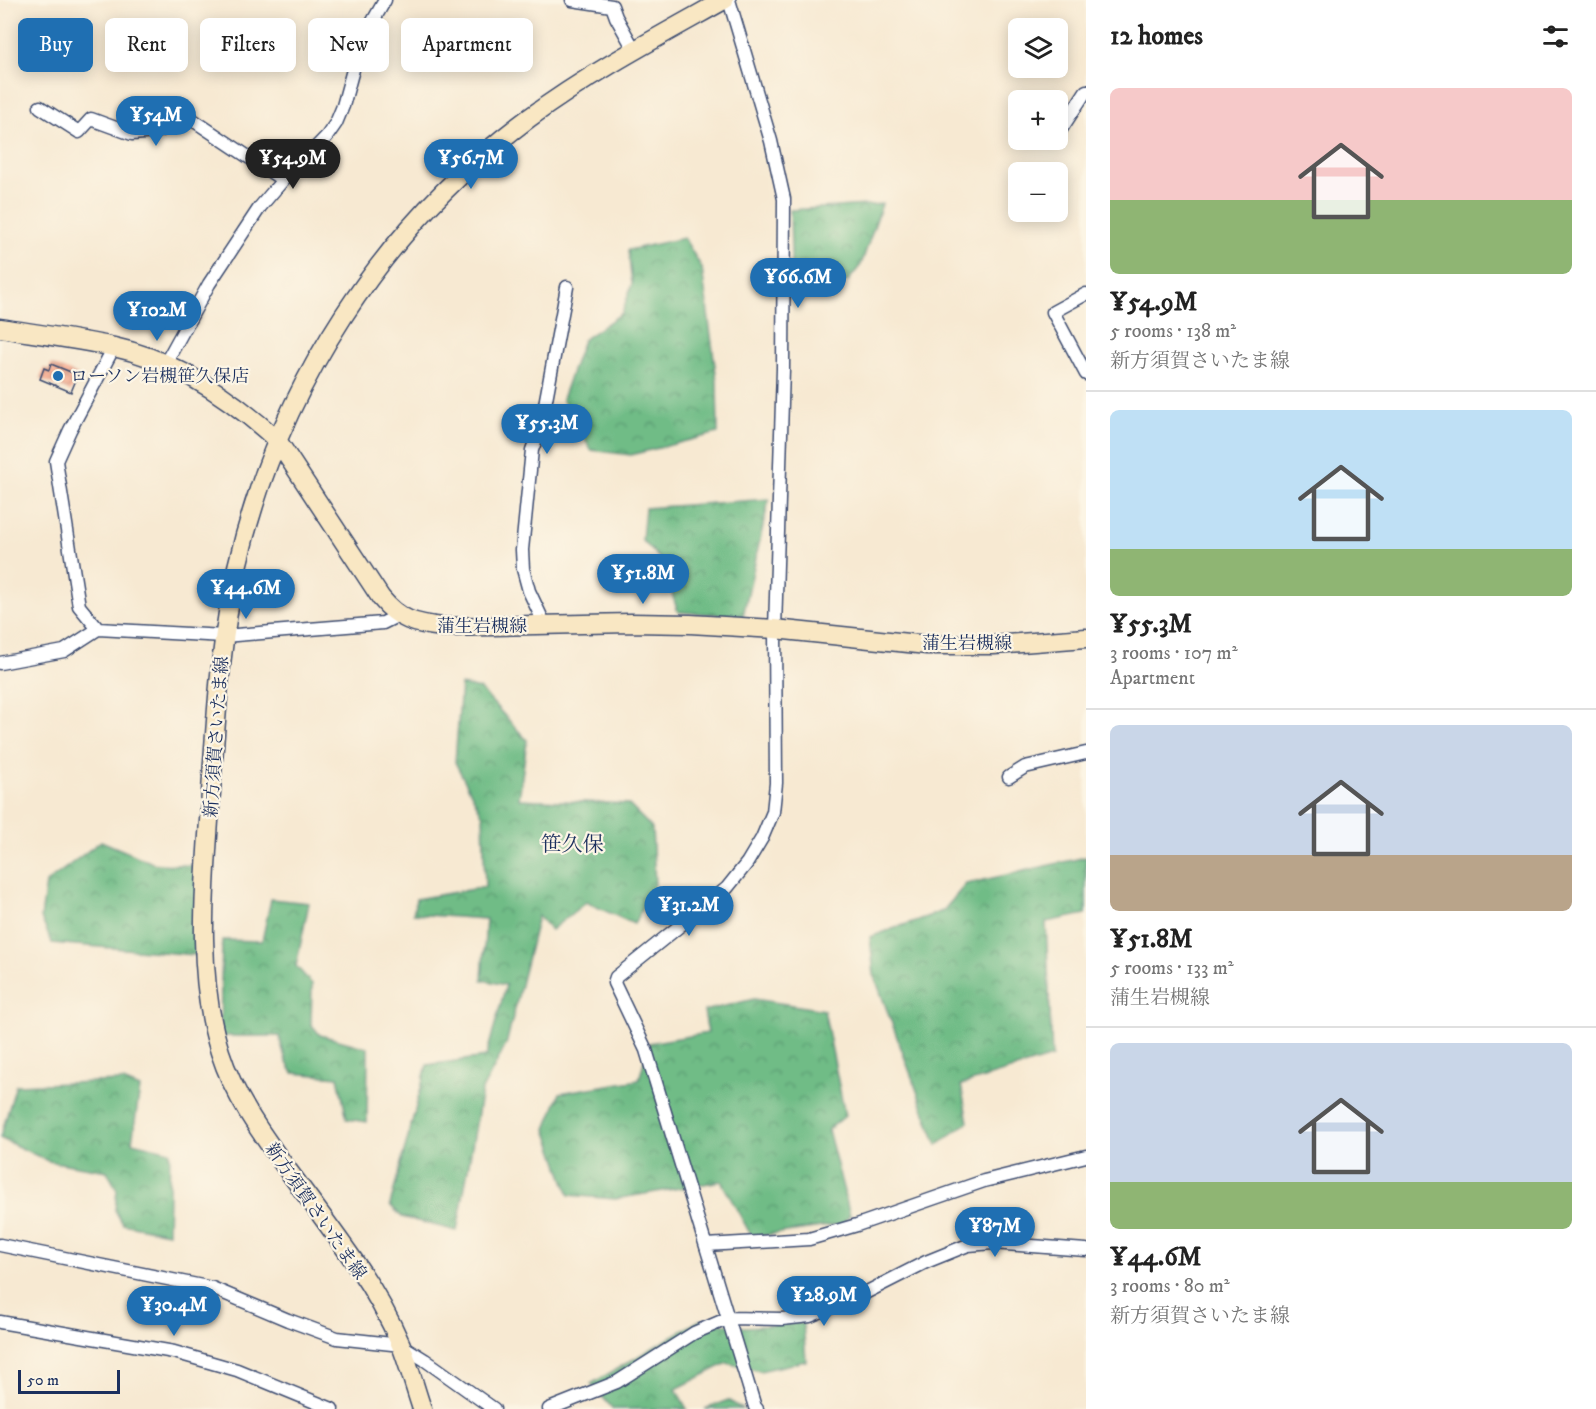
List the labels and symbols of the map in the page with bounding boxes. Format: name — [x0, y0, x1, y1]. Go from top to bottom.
pin: ¥54M — [120, 96, 192, 147]
pin: ¥54.9M — [244, 139, 342, 190]
pin: ¥56.7M — [422, 139, 520, 190]
pin: ¥66.6M — [749, 258, 847, 309]
pin: ¥102M — [115, 291, 199, 342]
place label: ローソン岩槻笹久保店 — [70, 366, 249, 388]
marker: ローソン岩槻笹久保店 — [51, 369, 65, 383]
pin: ¥55.3M — [498, 404, 596, 455]
pin: ¥51.8M — [594, 554, 692, 605]
pin: ¥44.6M — [197, 569, 295, 620]
street label: 蒲生岩槻線 — [437, 616, 527, 638]
street label: 蒲生岩槻線 — [922, 633, 1012, 655]
street label: 新方須賀さいたま線 — [200, 655, 234, 819]
district label: 笹久保 — [541, 832, 604, 858]
pin: ¥31.2M — [640, 886, 738, 937]
street label: 新方須賀さいたま線 — [260, 1139, 371, 1284]
pin: ¥87M — [959, 1207, 1031, 1258]
pin: ¥28.9M — [775, 1276, 873, 1327]
pin: ¥30.4M — [125, 1286, 223, 1337]
scale bar — [18, 1367, 120, 1394]

